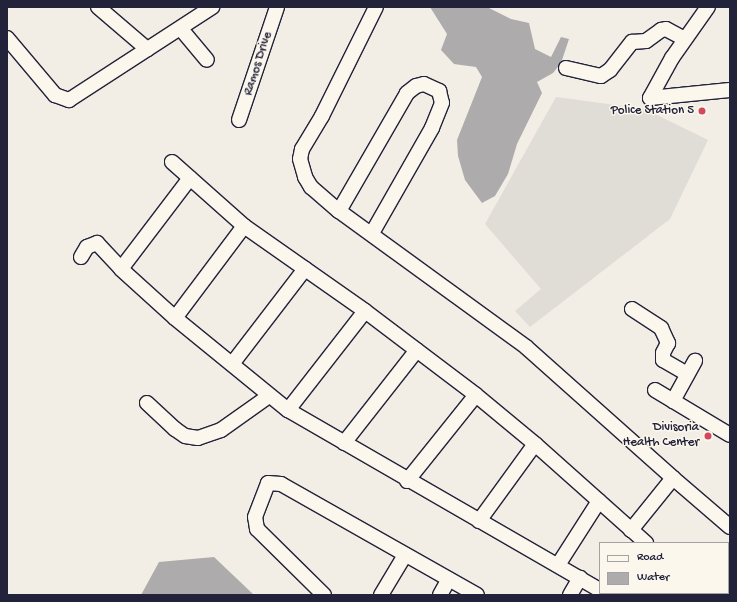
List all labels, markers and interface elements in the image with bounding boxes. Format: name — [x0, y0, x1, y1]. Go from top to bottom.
street label: Ramos Drive — [241, 30, 277, 98]
place label: Police Station 5 — [611, 103, 694, 119]
marker: Police Station 5 — [697, 106, 707, 116]
place label: Divisoria Health Center — [623, 421, 699, 452]
marker: Divisoria Health Center — [702, 430, 714, 442]
legend — [599, 542, 729, 594]
text: Road — [637, 551, 663, 565]
text: Water — [637, 571, 669, 585]

